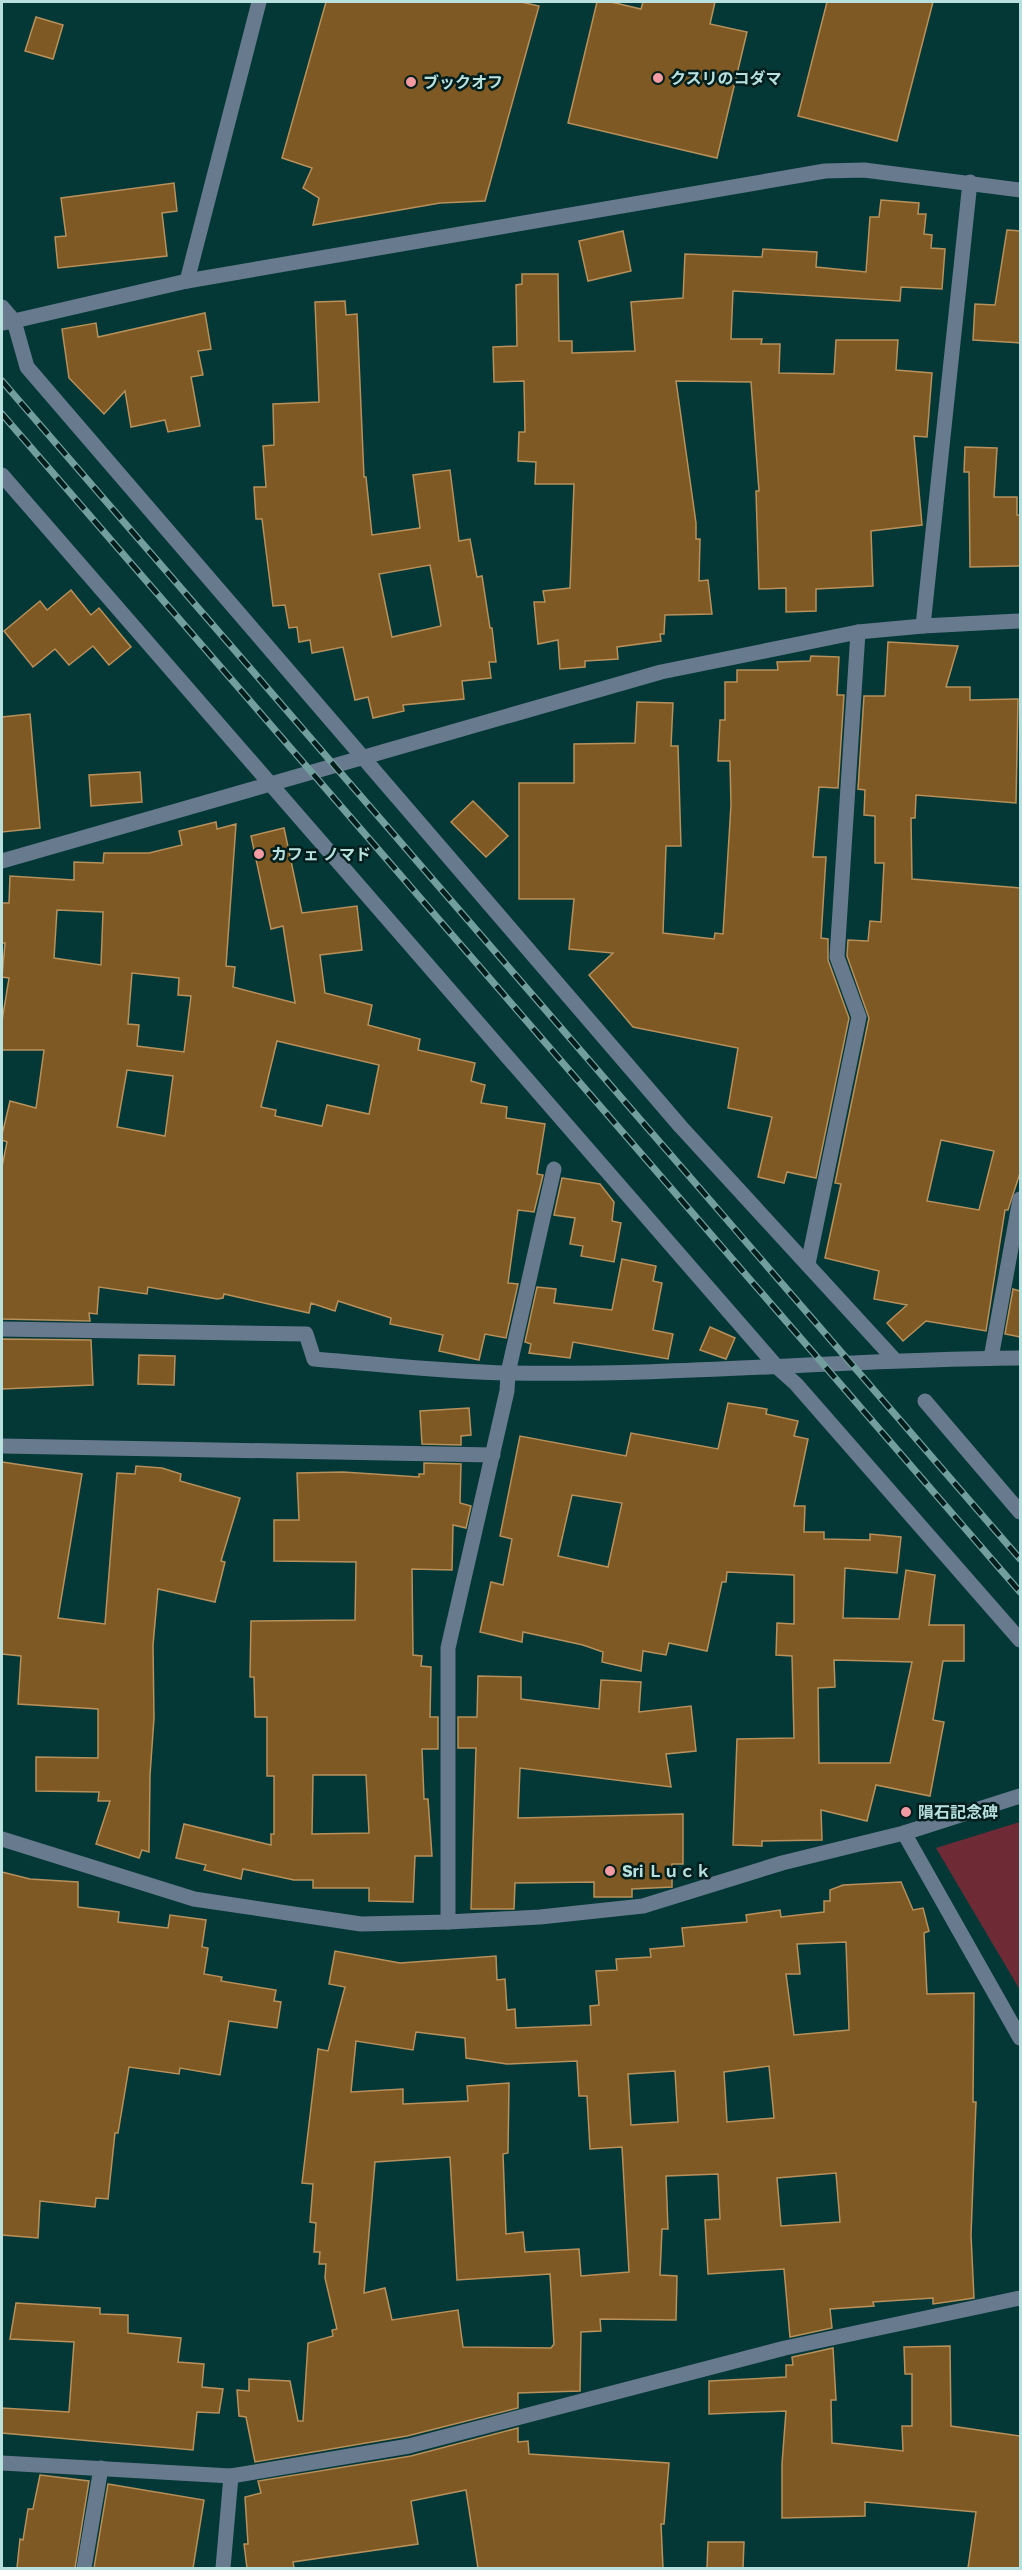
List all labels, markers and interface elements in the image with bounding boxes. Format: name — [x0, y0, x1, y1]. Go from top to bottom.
place label: クスリのコダマ — [670, 68, 782, 88]
marker: クスリのコダマ — [651, 71, 665, 85]
place label: ブックオフ — [423, 72, 503, 92]
marker: ブックオフ — [404, 75, 418, 89]
place label: カフェ ノマド — [271, 844, 371, 864]
marker: カフェ ノマド — [252, 847, 266, 861]
place label: 隕石記念碑 — [918, 1802, 998, 1822]
marker: 隕石記念碑 — [899, 1805, 913, 1819]
place label: Sri Ｌｕｃｋ — [622, 1861, 711, 1881]
marker: Sri Ｌｕｃｋ — [603, 1864, 617, 1878]

